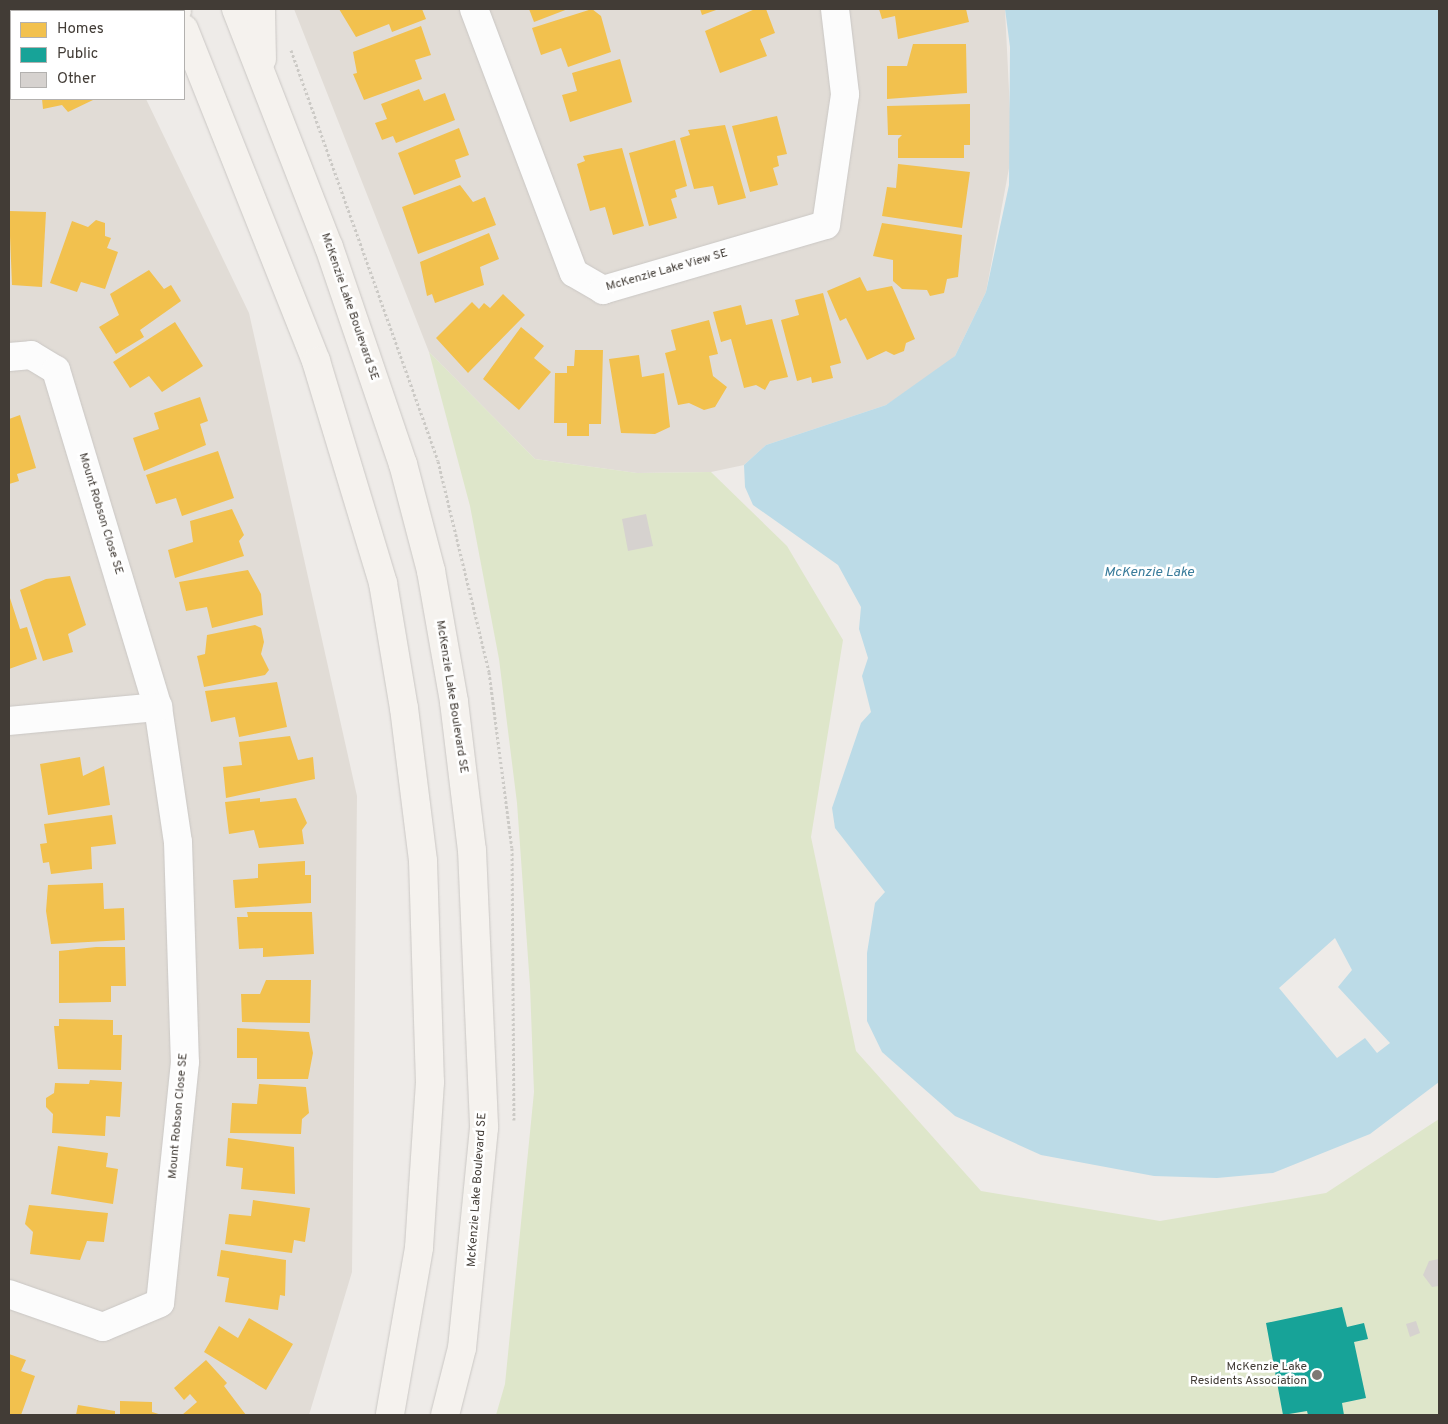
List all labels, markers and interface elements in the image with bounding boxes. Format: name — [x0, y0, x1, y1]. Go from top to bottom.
legend — [10, 10, 185, 100]
text: Homes — [57, 20, 104, 39]
text: Public — [57, 45, 98, 64]
text: Other — [57, 70, 96, 89]
street label: McKenzie Lake Boulevard SE — [317, 231, 381, 383]
street label: McKenzie Lake View SE — [604, 247, 730, 295]
street label: Mount Robson Close SE — [75, 451, 125, 577]
water label: McKenzie Lake — [1104, 565, 1194, 581]
street label: McKenzie Lake Boulevard SE — [432, 619, 470, 775]
street label: Mount Robson Close SE — [166, 1052, 192, 1180]
street label: McKenzie Lake Boulevard SE — [465, 1112, 491, 1268]
place label: McKenzie Lake Residents Association — [1190, 1361, 1307, 1389]
marker: McKenzie Lake Residents Association — [1311, 1369, 1323, 1381]

